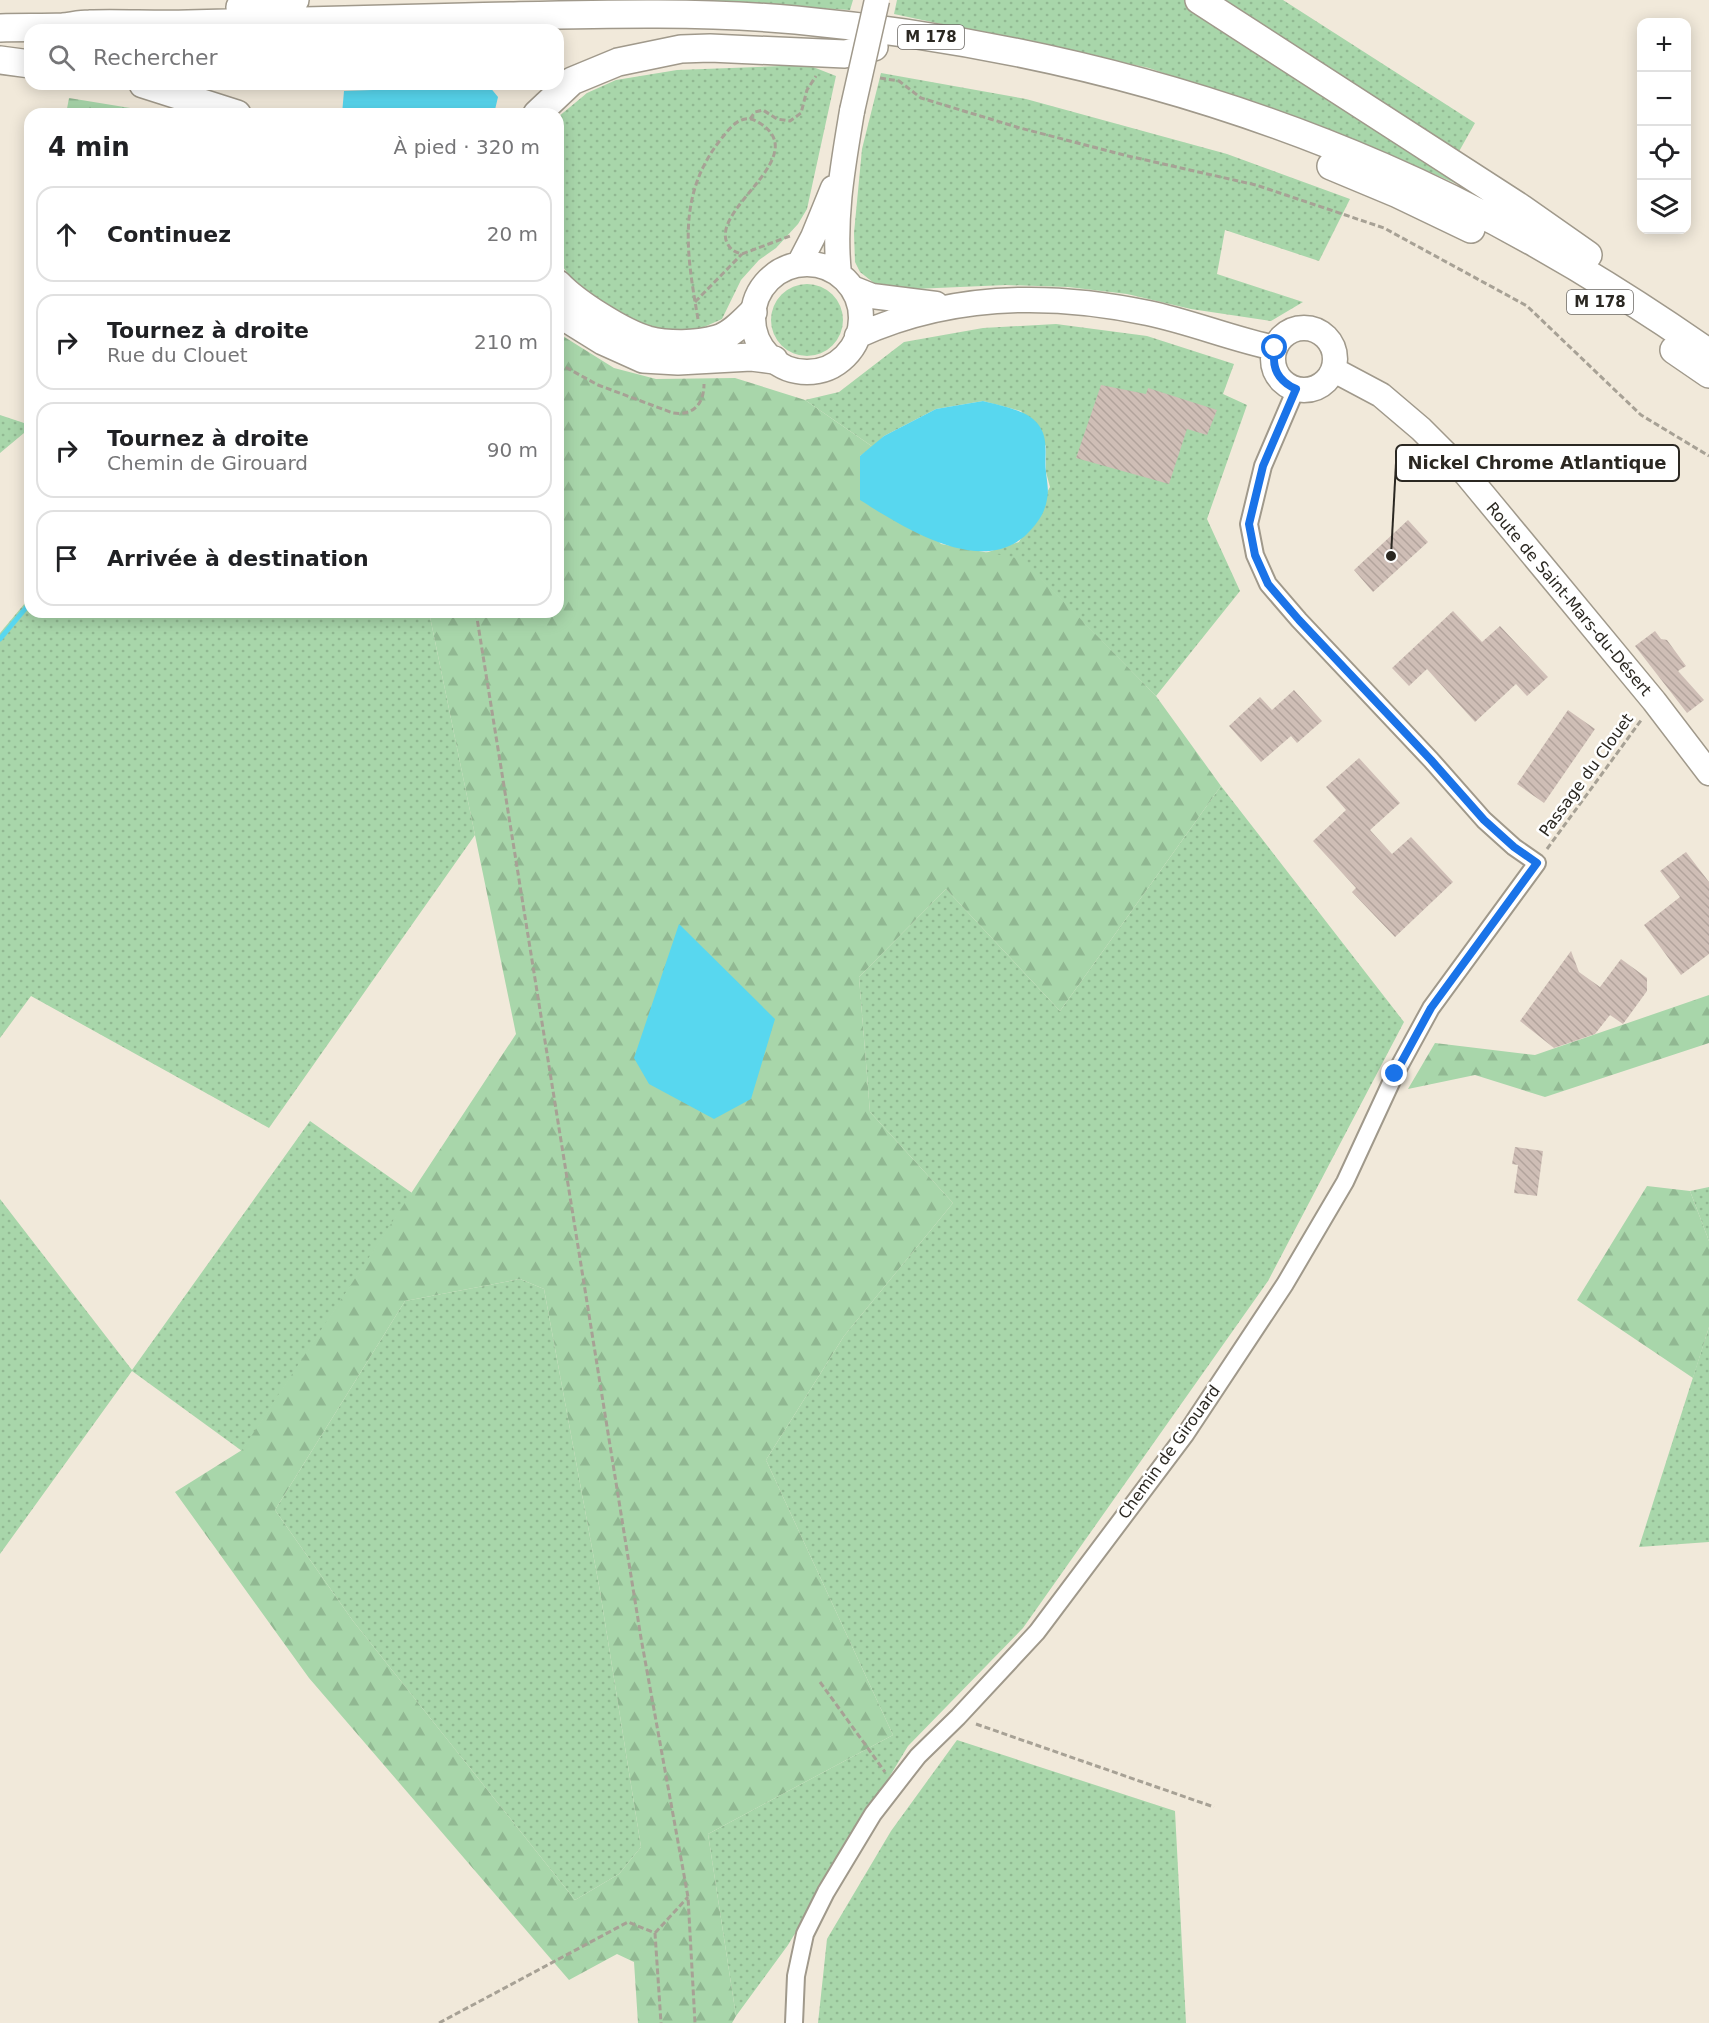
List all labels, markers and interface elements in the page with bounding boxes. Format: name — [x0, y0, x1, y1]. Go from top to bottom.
map controls — [1637, 18, 1691, 234]
button: + — [1637, 18, 1691, 72]
search box — [24, 24, 564, 90]
road number: M 178 — [898, 25, 964, 49]
icon: search — [45, 41, 78, 74]
text: Rechercher — [93, 45, 218, 70]
button: − — [1637, 72, 1691, 126]
button: locate — [1637, 126, 1691, 180]
text: 4 min — [48, 132, 130, 162]
text: À pied · 320 m — [394, 135, 540, 159]
button: layers — [1637, 180, 1691, 234]
icon: ahead — [50, 218, 83, 251]
text: Continuez — [107, 222, 231, 247]
text: 20 m — [487, 222, 538, 246]
road number: M 178 — [1567, 290, 1633, 314]
text: Tournez à droite — [107, 318, 309, 343]
icon: right — [50, 326, 83, 359]
text: 210 m — [474, 330, 538, 354]
route start — [1261, 334, 1287, 360]
text: Rue du Clouet — [107, 343, 248, 367]
text: Tournez à droite — [107, 426, 309, 451]
icon: right — [50, 434, 83, 467]
text: 90 m — [487, 438, 538, 462]
callout: Nickel Chrome Atlantique — [1396, 445, 1679, 481]
text: Chemin de Girouard — [107, 451, 308, 475]
text: Nickel Chrome Atlantique — [1408, 452, 1666, 473]
street label: Route de Saint-Mars-du-Désert — [1482, 498, 1656, 700]
icon: arrive — [50, 542, 83, 575]
text: Arrivée à destination — [107, 546, 369, 571]
street label: Passage du Clouet — [1535, 710, 1637, 840]
route end — [1381, 1060, 1407, 1086]
street label: Chemin de Girouard — [1114, 1381, 1224, 1523]

